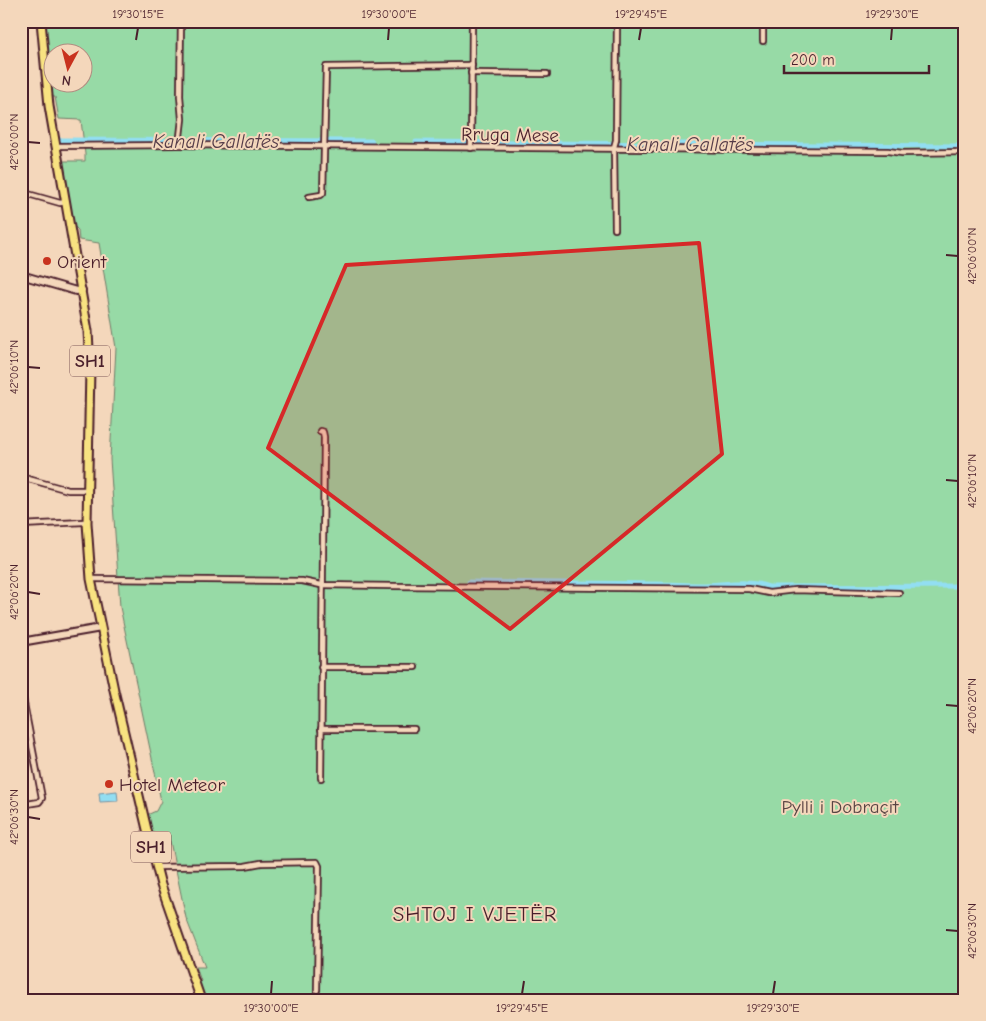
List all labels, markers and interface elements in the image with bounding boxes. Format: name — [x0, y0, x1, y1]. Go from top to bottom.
text: 19°30'15"E — [112, 7, 164, 21]
text: 19°30'00"E — [362, 7, 416, 21]
text: 19°29'45"E — [615, 7, 667, 21]
text: 19°29'30"E — [865, 7, 919, 21]
north arrow — [42, 42, 92, 92]
scale bar — [784, 42, 928, 74]
text: 200 m — [791, 51, 835, 69]
text: N — [61, 71, 72, 89]
text: 42°06'00"N — [7, 113, 21, 171]
street label: Rruga Mese — [461, 123, 559, 147]
water label: Kanali Gallatës — [153, 130, 280, 153]
water label: Kanali Gallatës — [627, 133, 754, 156]
text: 42°06'00"N — [965, 227, 979, 285]
place label: Orient — [57, 251, 107, 273]
marker: Orient — [41, 255, 53, 267]
text: 42°06'10"N — [7, 340, 21, 394]
road number: SH1 — [70, 346, 110, 376]
text: 42°06'10"N — [965, 454, 979, 508]
text: 42°06'20"N — [7, 564, 21, 620]
text: 42°06'20"N — [965, 678, 979, 734]
place label: Hotel Meteor — [119, 774, 225, 796]
marker: Hotel Meteor — [103, 778, 115, 790]
text: 42°06'30"N — [7, 789, 21, 845]
park label: Pylli i Dobraçit — [782, 796, 899, 818]
road number: SH1 — [131, 832, 171, 862]
district label: SHTOJ I VJETËR — [393, 902, 557, 926]
text: 42°06'30"N — [965, 903, 979, 959]
text: 19°30'00"E — [244, 1001, 298, 1015]
text: 19°29'45"E — [496, 1001, 548, 1015]
text: 19°29'30"E — [746, 1001, 800, 1015]

